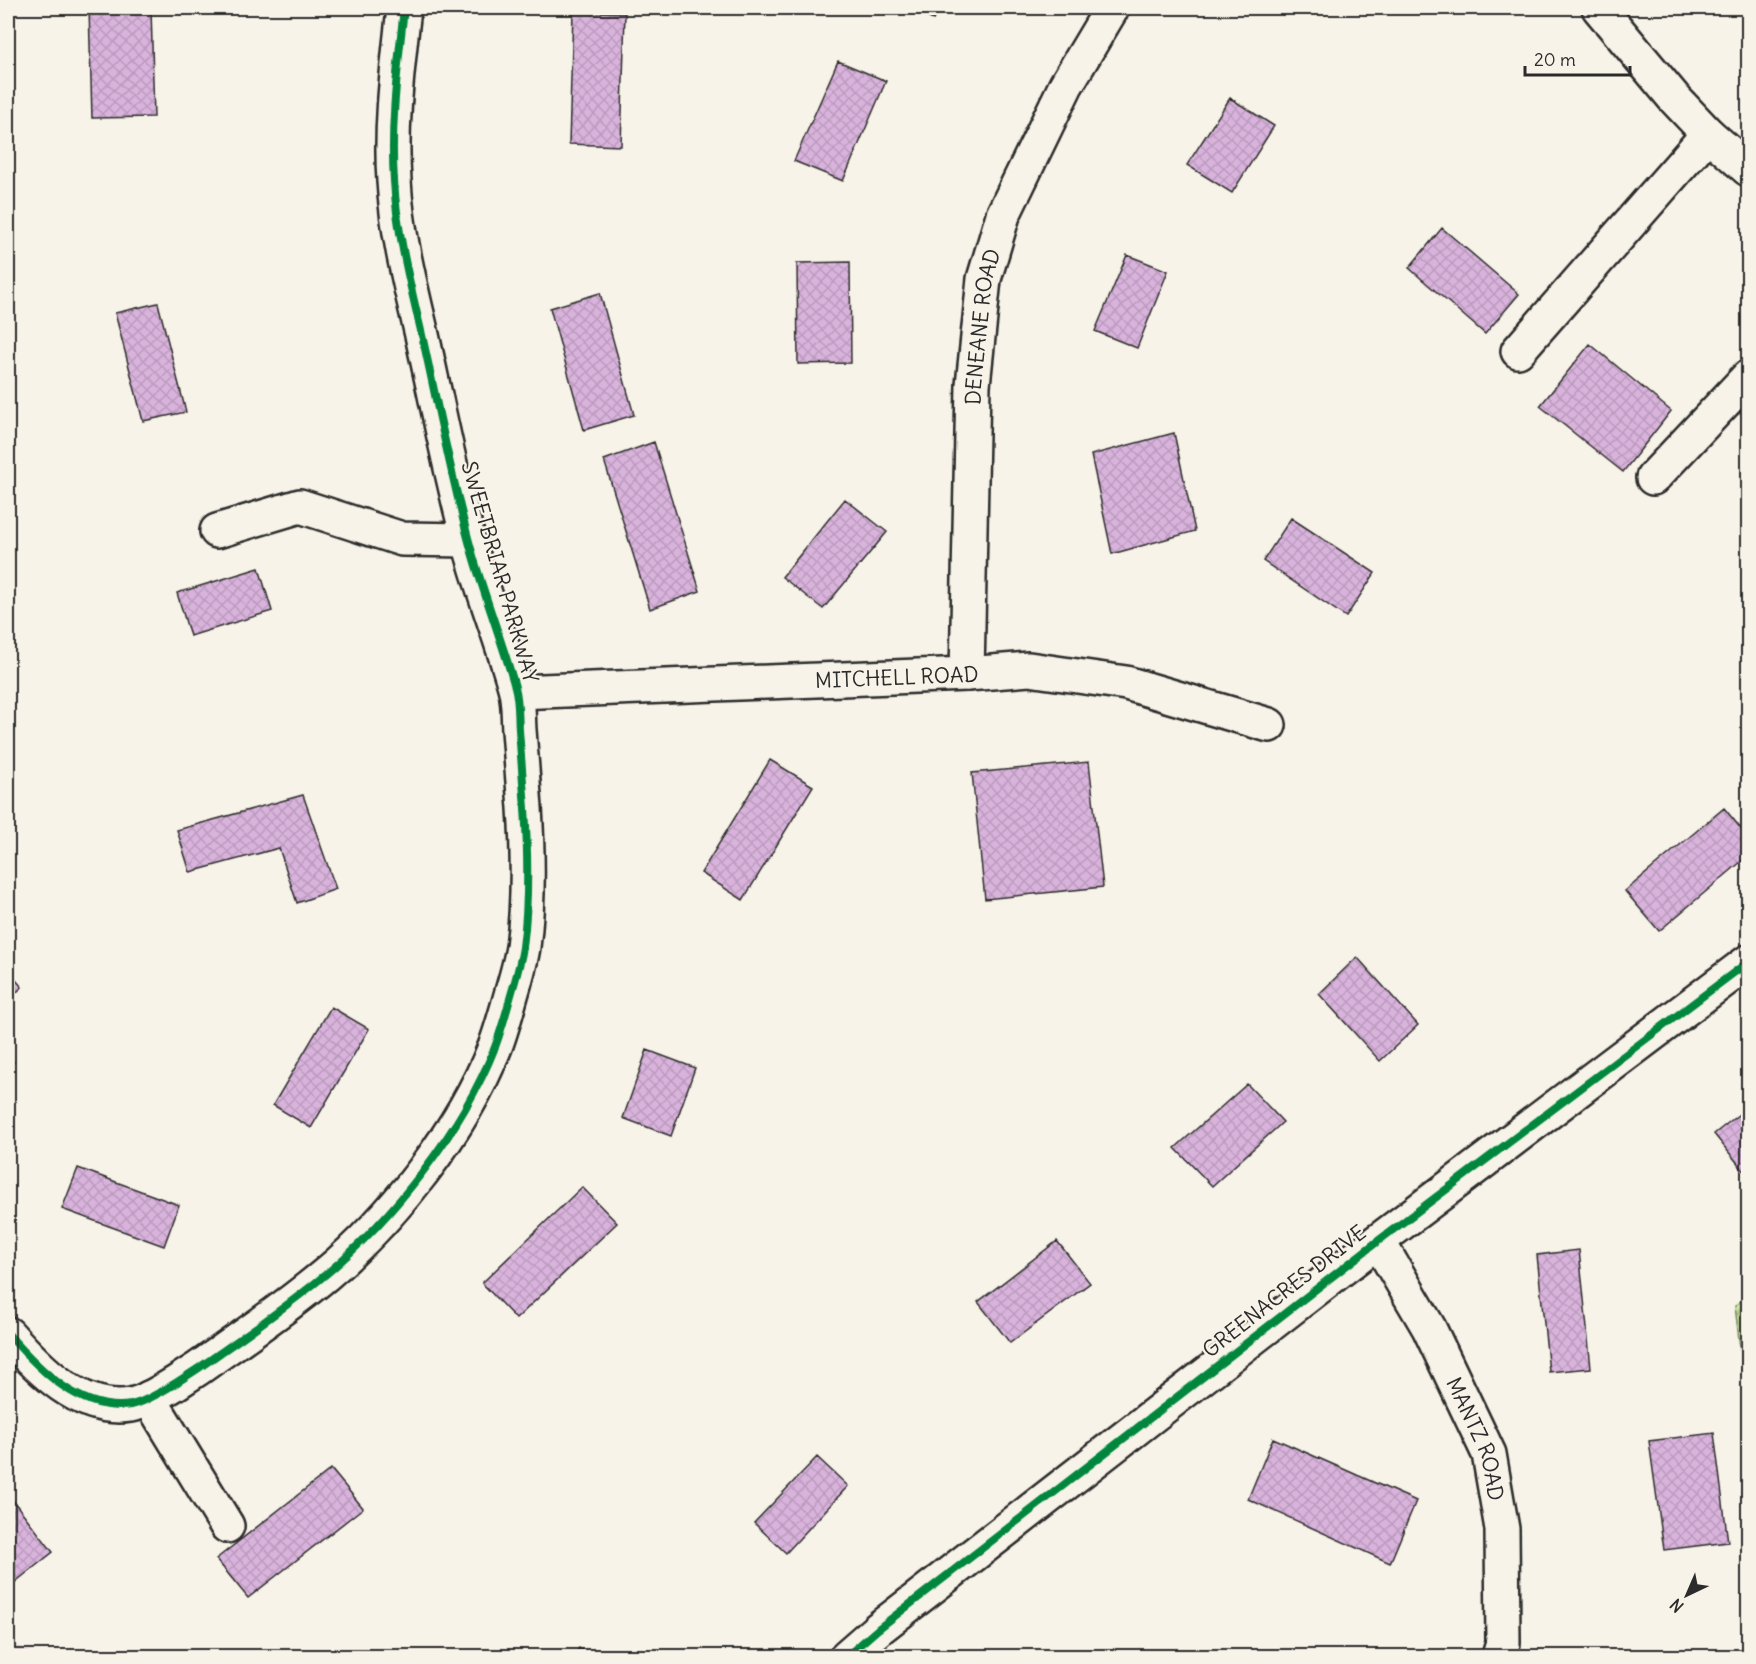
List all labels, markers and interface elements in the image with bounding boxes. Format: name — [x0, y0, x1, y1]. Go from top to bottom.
scale bar — [1525, 39, 1630, 77]
text: 20 m — [1534, 48, 1576, 71]
street label: DENEANE ROAD — [959, 245, 1006, 405]
street label: SWEETBRIAR PARKWAY — [455, 458, 545, 686]
street label: MITCHELL ROAD — [814, 660, 979, 694]
street label: GREENACRES DRIVE — [1197, 1219, 1371, 1363]
street label: MANTZ ROAD — [1441, 1372, 1510, 1503]
north arrow — [1657, 1565, 1717, 1625]
text: N — [1666, 1595, 1688, 1617]

